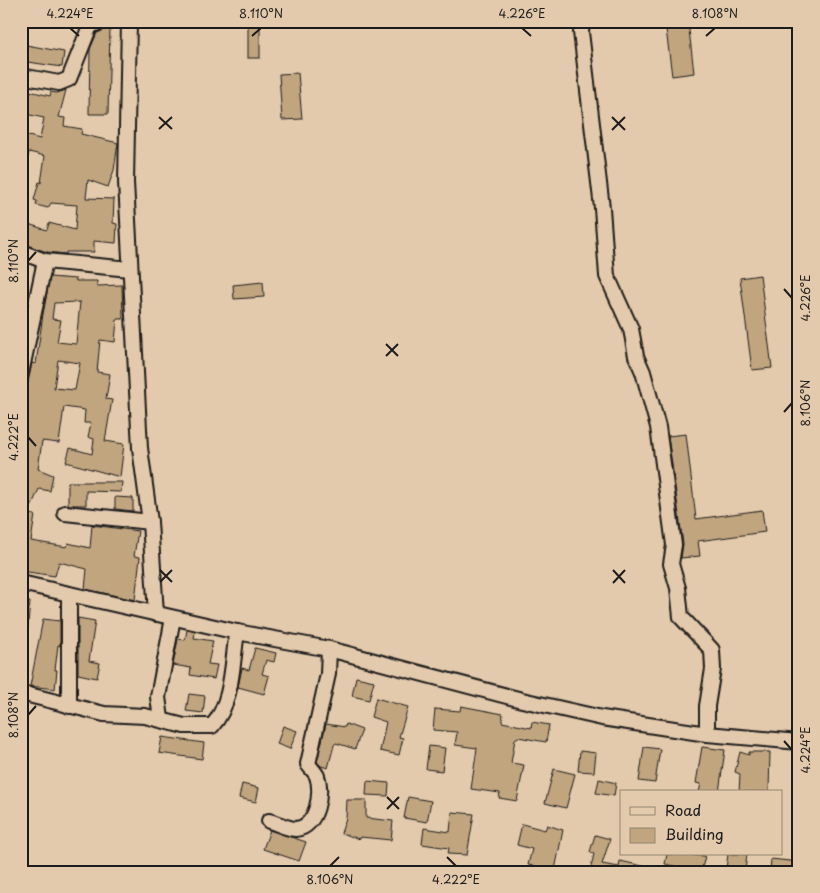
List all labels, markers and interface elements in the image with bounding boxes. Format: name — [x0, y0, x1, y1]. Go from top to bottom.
text: 4.224°E — [46, 4, 94, 22]
text: 8.110°N — [239, 4, 283, 22]
text: 4.226°E — [498, 4, 546, 22]
text: 8.108°N — [692, 4, 738, 22]
text: 8.110°N — [4, 239, 22, 283]
text: 4.226°E — [796, 274, 814, 322]
text: 8.106°N — [796, 380, 814, 426]
text: 4.222°E — [4, 413, 22, 461]
text: 8.108°N — [4, 692, 22, 738]
text: 4.224°E — [796, 726, 814, 774]
legend — [620, 790, 782, 856]
text: Road — [665, 798, 701, 821]
text: Building — [665, 822, 724, 845]
text: 8.106°N — [307, 870, 353, 888]
text: 4.222°E — [432, 870, 480, 888]

